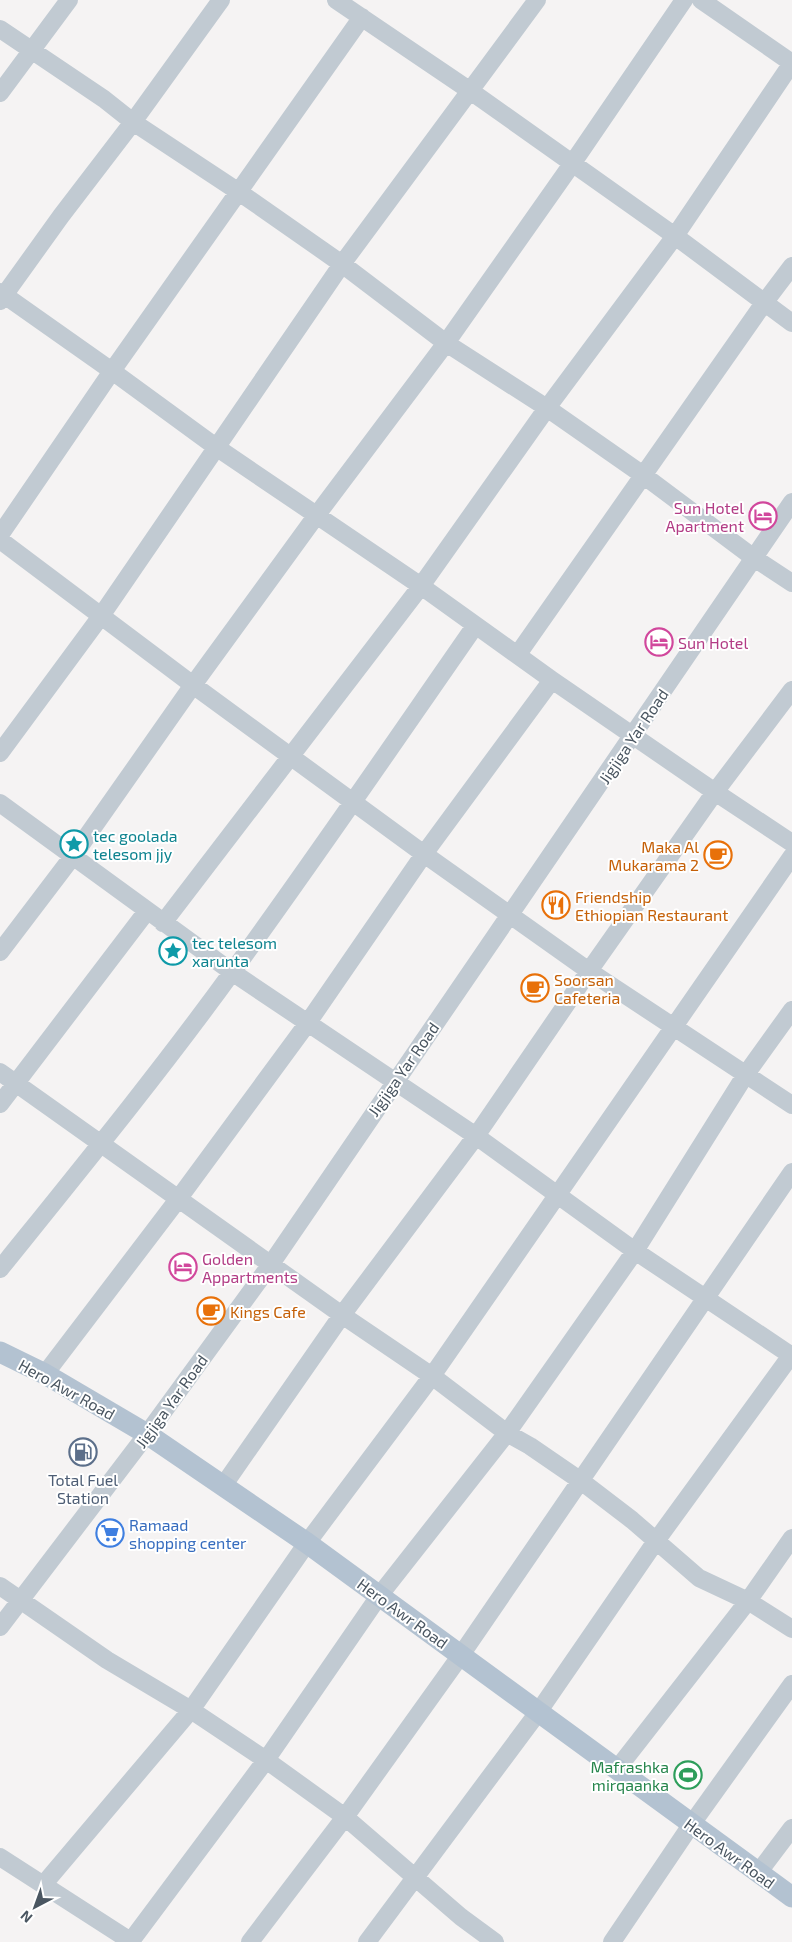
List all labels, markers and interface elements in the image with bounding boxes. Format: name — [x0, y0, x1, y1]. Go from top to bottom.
place label: Sun Hotel Apartment — [665, 498, 744, 535]
hotel icon: Sun Hotel Apartment — [748, 501, 778, 531]
hotel icon: Sun Hotel — [644, 627, 674, 657]
place label: Sun Hotel — [678, 633, 748, 652]
street label: Jigjiga Yar Road — [594, 685, 673, 788]
place label: tec goolada telesom jjy — [93, 826, 178, 864]
place icon: tec goolada telesom jjy — [59, 829, 89, 859]
place label: Maka Al Mukarama 2 — [608, 837, 699, 874]
cafe icon: Maka Al Mukarama 2 — [703, 840, 733, 870]
place label: Friendship Ethiopian Restaurant — [575, 887, 728, 924]
restaurant icon: Friendship Ethiopian Restaurant — [541, 890, 571, 920]
place label: tec telesom xarunta — [192, 933, 277, 970]
place icon: tec telesom xarunta — [158, 936, 188, 966]
place label: Soorsan Cafeteria — [554, 970, 620, 1007]
cafe icon: Soorsan Cafeteria — [520, 973, 550, 1003]
street label: Jigjiga Yar Road — [364, 1018, 443, 1120]
place label: Golden Appartments — [202, 1249, 298, 1286]
hotel icon: Golden Appartments — [168, 1252, 198, 1282]
cafe icon: Kings Cafe — [196, 1296, 226, 1326]
place label: Kings Cafe — [230, 1302, 306, 1321]
street label: Jigjiga Yar Road — [131, 1351, 212, 1452]
street label: Hero Awr Road — [16, 1355, 118, 1423]
fuel station icon: Total Fuel Station — [68, 1437, 98, 1467]
place label: Total Fuel Station — [48, 1470, 118, 1507]
place label: Ramaad shopping center — [129, 1515, 247, 1552]
supermarket icon: Ramaad shopping center — [95, 1518, 125, 1548]
street label: Hero Awr Road — [354, 1574, 452, 1652]
place label: Mafrashka mirqaanka — [591, 1757, 669, 1794]
sports icon: Mafrashka mirqaanka — [673, 1760, 703, 1790]
street label: Hero Awr Road — [681, 1814, 779, 1892]
north arrow — [10, 1882, 60, 1932]
text: N — [17, 1907, 36, 1927]

